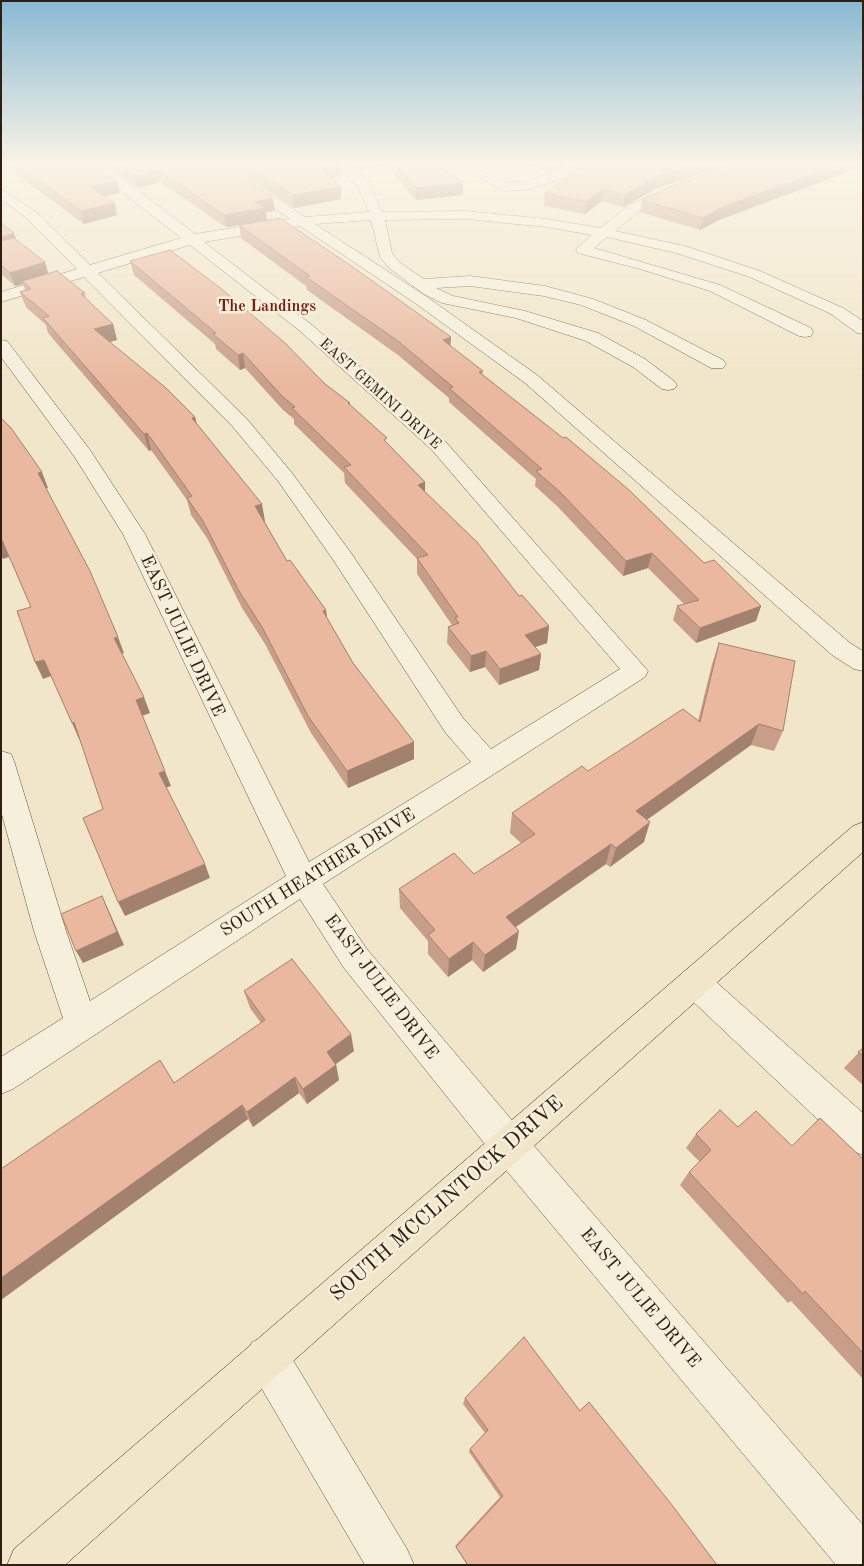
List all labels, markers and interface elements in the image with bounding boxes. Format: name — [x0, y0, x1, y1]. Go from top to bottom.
district label: The Landings — [218, 297, 316, 317]
street label: EAST GEMINI DRIVE — [315, 335, 445, 453]
street label: EAST JULIE DRIVE — [135, 552, 229, 720]
street label: SOUTH HEATHER DRIVE — [217, 804, 419, 942]
street label: EAST JULIE DRIVE — [319, 910, 443, 1064]
street label: SOUTH MCCLINTOCK DRIVE — [325, 1091, 569, 1307]
street label: EAST JULIE DRIVE — [575, 1224, 705, 1372]

